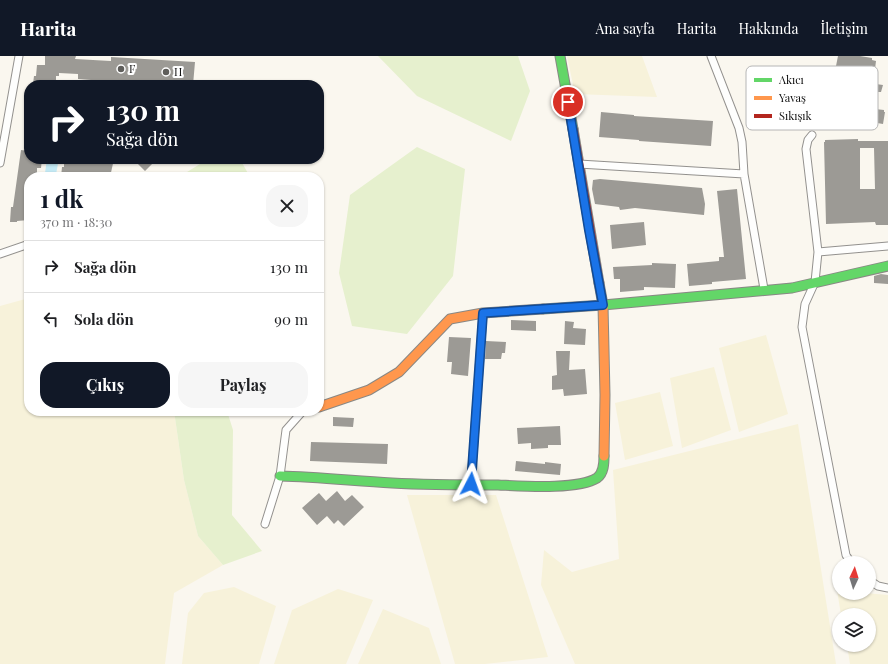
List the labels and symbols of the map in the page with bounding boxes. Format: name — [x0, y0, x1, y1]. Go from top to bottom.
place label: F — [129, 61, 135, 76]
marker: F — [116, 64, 126, 74]
place label: H — [174, 64, 182, 79]
legend — [746, 66, 878, 130]
marker: H — [161, 67, 171, 77]
text: Akıcı — [778, 72, 804, 87]
pin — [551, 85, 585, 119]
text: Yavaş — [778, 90, 806, 105]
text: Sıkışık — [779, 108, 812, 123]
position arrow — [450, 463, 492, 505]
north arrow — [832, 556, 876, 600]

